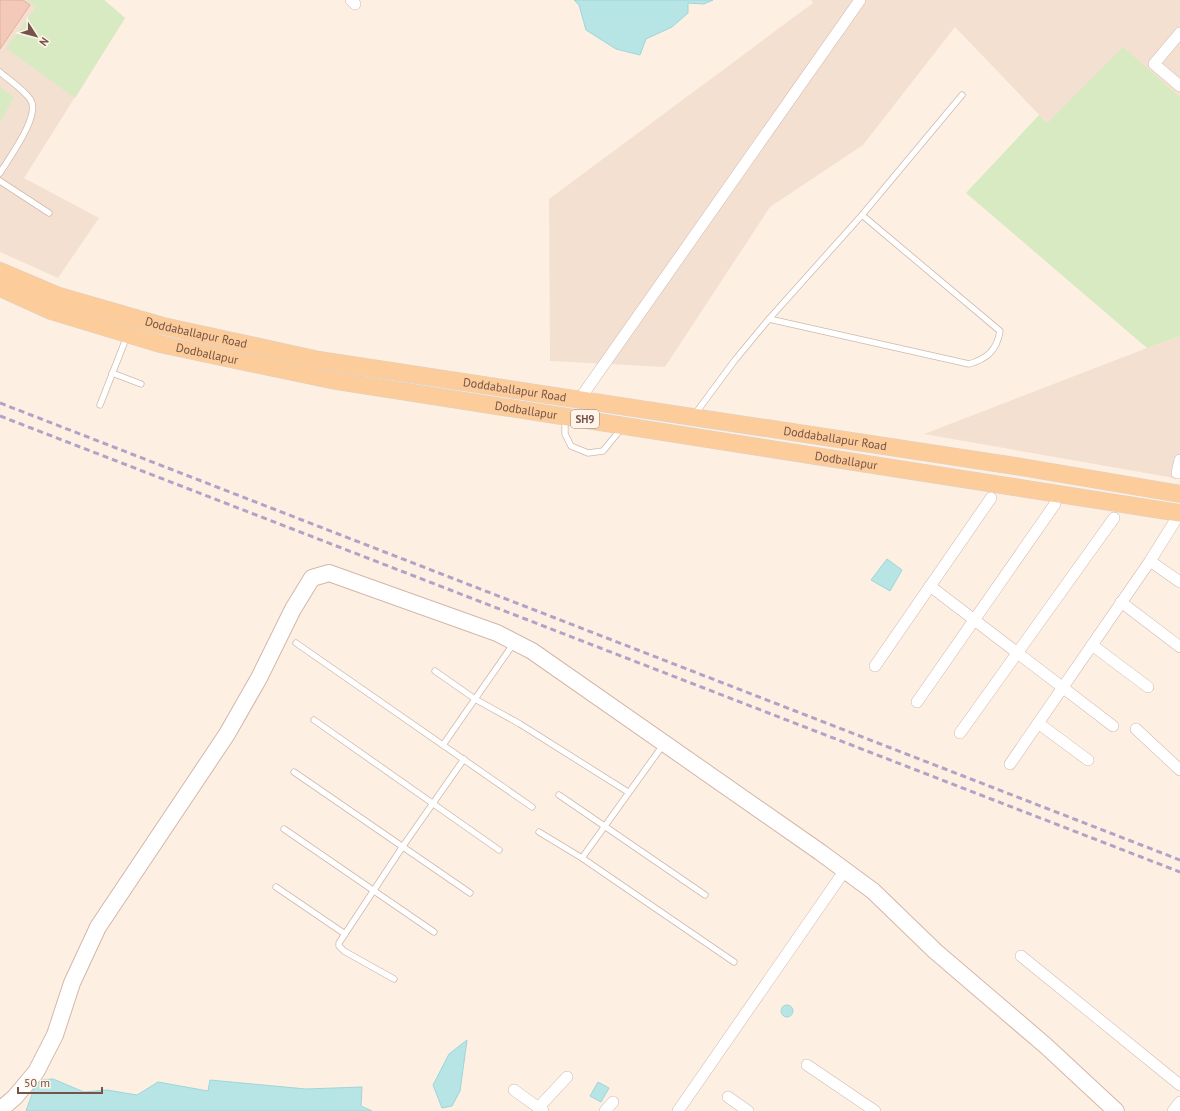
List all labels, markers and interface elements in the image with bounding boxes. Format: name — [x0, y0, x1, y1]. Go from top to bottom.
north arrow — [16, 16, 56, 56]
text: N — [36, 35, 52, 49]
street label: Doddaballapur Road — [143, 313, 249, 351]
street label: Dodballapur — [175, 340, 240, 367]
street label: Doddaballapur Road — [462, 374, 568, 405]
street label: Dodballapur — [494, 398, 559, 422]
road number: SH9 — [571, 410, 599, 428]
street label: Doddaballapur Road — [782, 423, 888, 453]
street label: Dodballapur — [814, 448, 879, 473]
scale bar — [18, 1069, 102, 1095]
text: 50 m — [24, 1075, 50, 1090]

